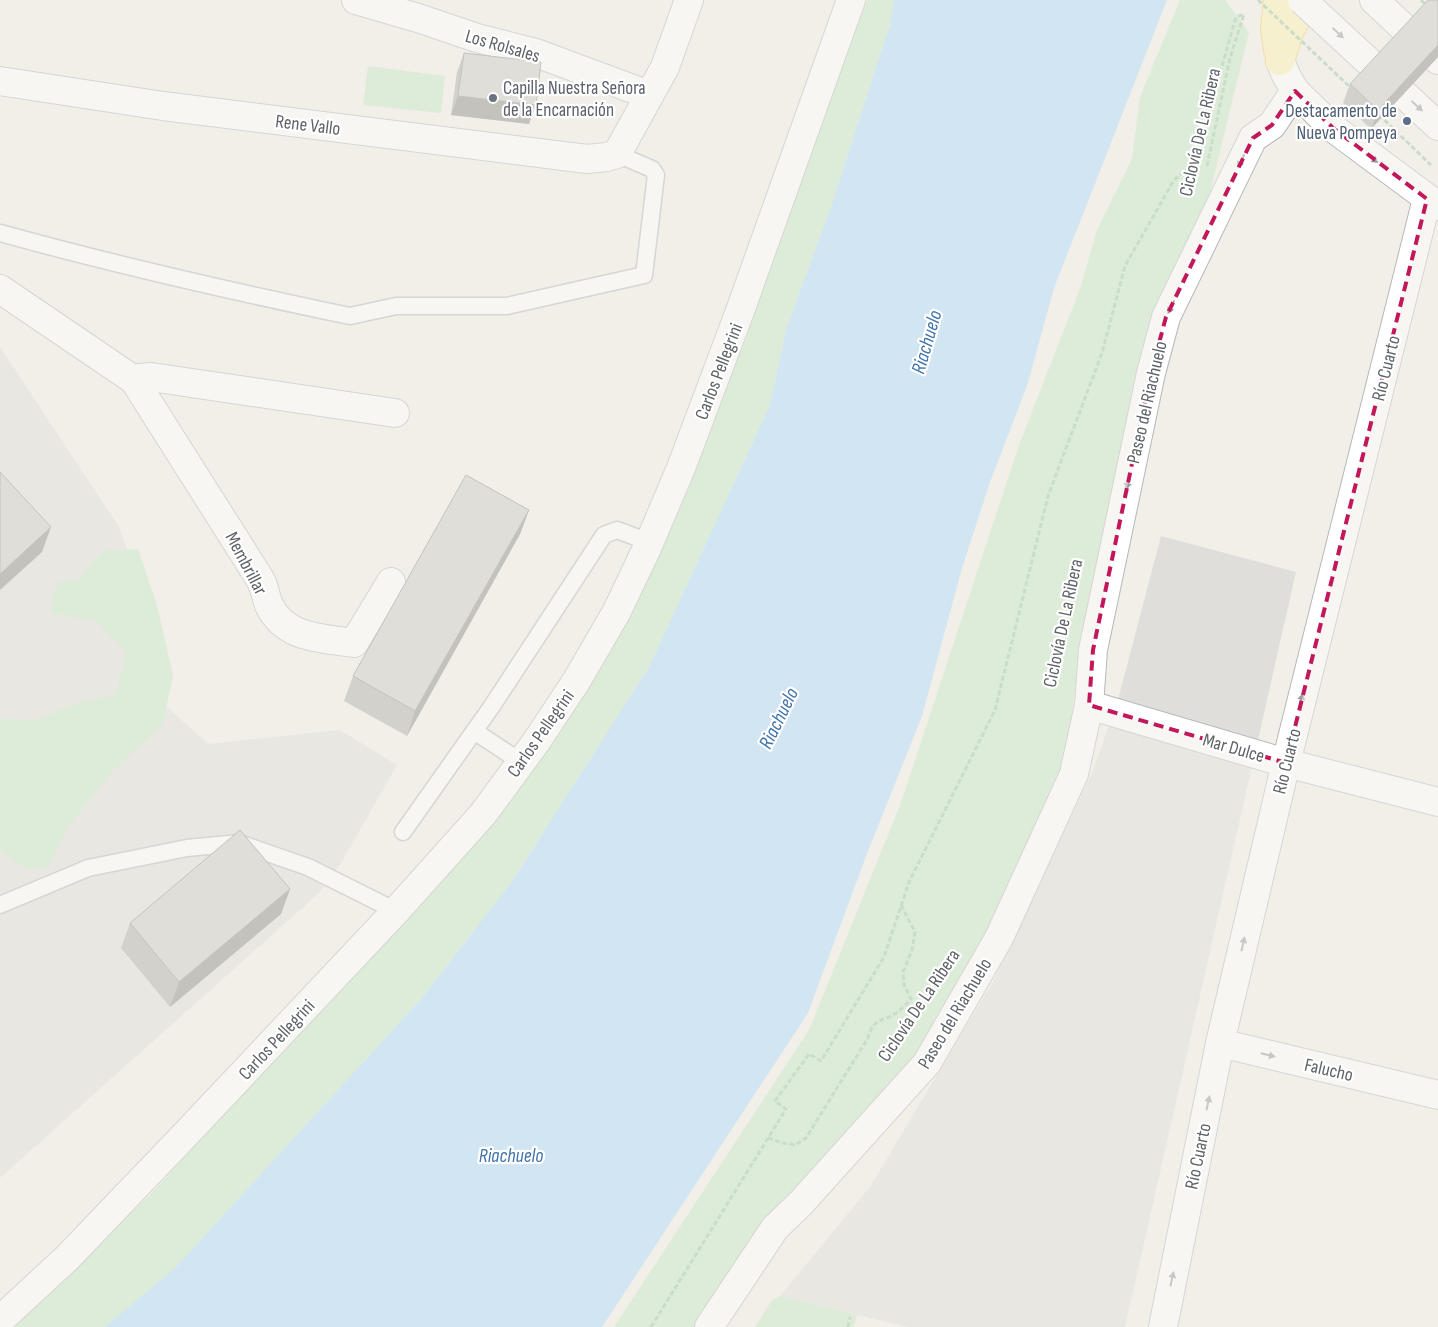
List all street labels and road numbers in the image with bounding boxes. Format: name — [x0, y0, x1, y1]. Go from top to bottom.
street label: Los Rolsales — [463, 25, 543, 68]
street label: Ciclovía De La Ribera — [1175, 66, 1226, 199]
street label: Rene Vallo — [274, 110, 342, 141]
street label: Carlos Pellegrini — [690, 320, 748, 423]
street label: Río Cuarto — [1367, 333, 1406, 404]
street label: Paseo del Riachuelo — [1122, 339, 1173, 466]
street label: Membrillar — [220, 528, 272, 600]
street label: Ciclovía De La Ribera — [1039, 557, 1088, 690]
street label: Carlos Pellegrini — [503, 686, 580, 782]
street label: Río Cuarto — [1268, 726, 1307, 797]
street label: Mar Dulce — [1200, 729, 1267, 768]
street label: Ciclovía De La Ribera — [873, 945, 965, 1066]
street label: Paseo del Riachuelo — [913, 954, 997, 1073]
street label: Carlos Pellegrini — [234, 995, 320, 1085]
street label: Falucho — [1302, 1054, 1355, 1087]
street label: Río Cuarto — [1180, 1121, 1217, 1191]

